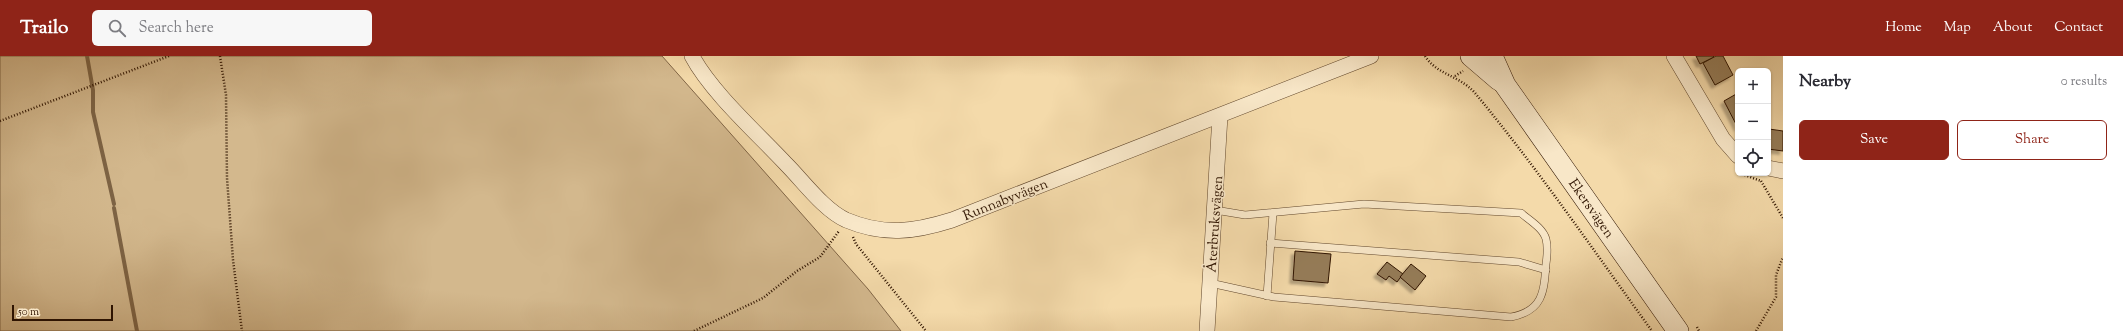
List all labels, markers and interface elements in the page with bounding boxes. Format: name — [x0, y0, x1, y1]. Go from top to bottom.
search box — [92, 10, 372, 46]
text: Trailo — [20, 15, 68, 42]
icon: search — [106, 17, 128, 39]
text: Search here — [138, 18, 214, 39]
text: Home — [1885, 18, 1922, 38]
text: Map — [1944, 18, 1971, 38]
text: About — [1993, 18, 2032, 38]
text: Contact — [2054, 18, 2103, 38]
map controls — [1735, 68, 1771, 176]
button: + — [1735, 68, 1771, 104]
text: Nearby — [1799, 70, 1851, 94]
text: 0 results — [2061, 73, 2107, 91]
button: − — [1735, 104, 1771, 140]
button: Save — [1799, 120, 1949, 160]
button: Share — [1957, 120, 2107, 160]
button: locate — [1735, 140, 1771, 176]
street label: Runnabyvägen — [960, 175, 1051, 227]
street label: Återbruksvägen — [1203, 175, 1229, 273]
street label: Ekersvägen — [1563, 175, 1618, 243]
scale bar — [12, 303, 113, 322]
text: 50 m — [18, 304, 39, 320]

